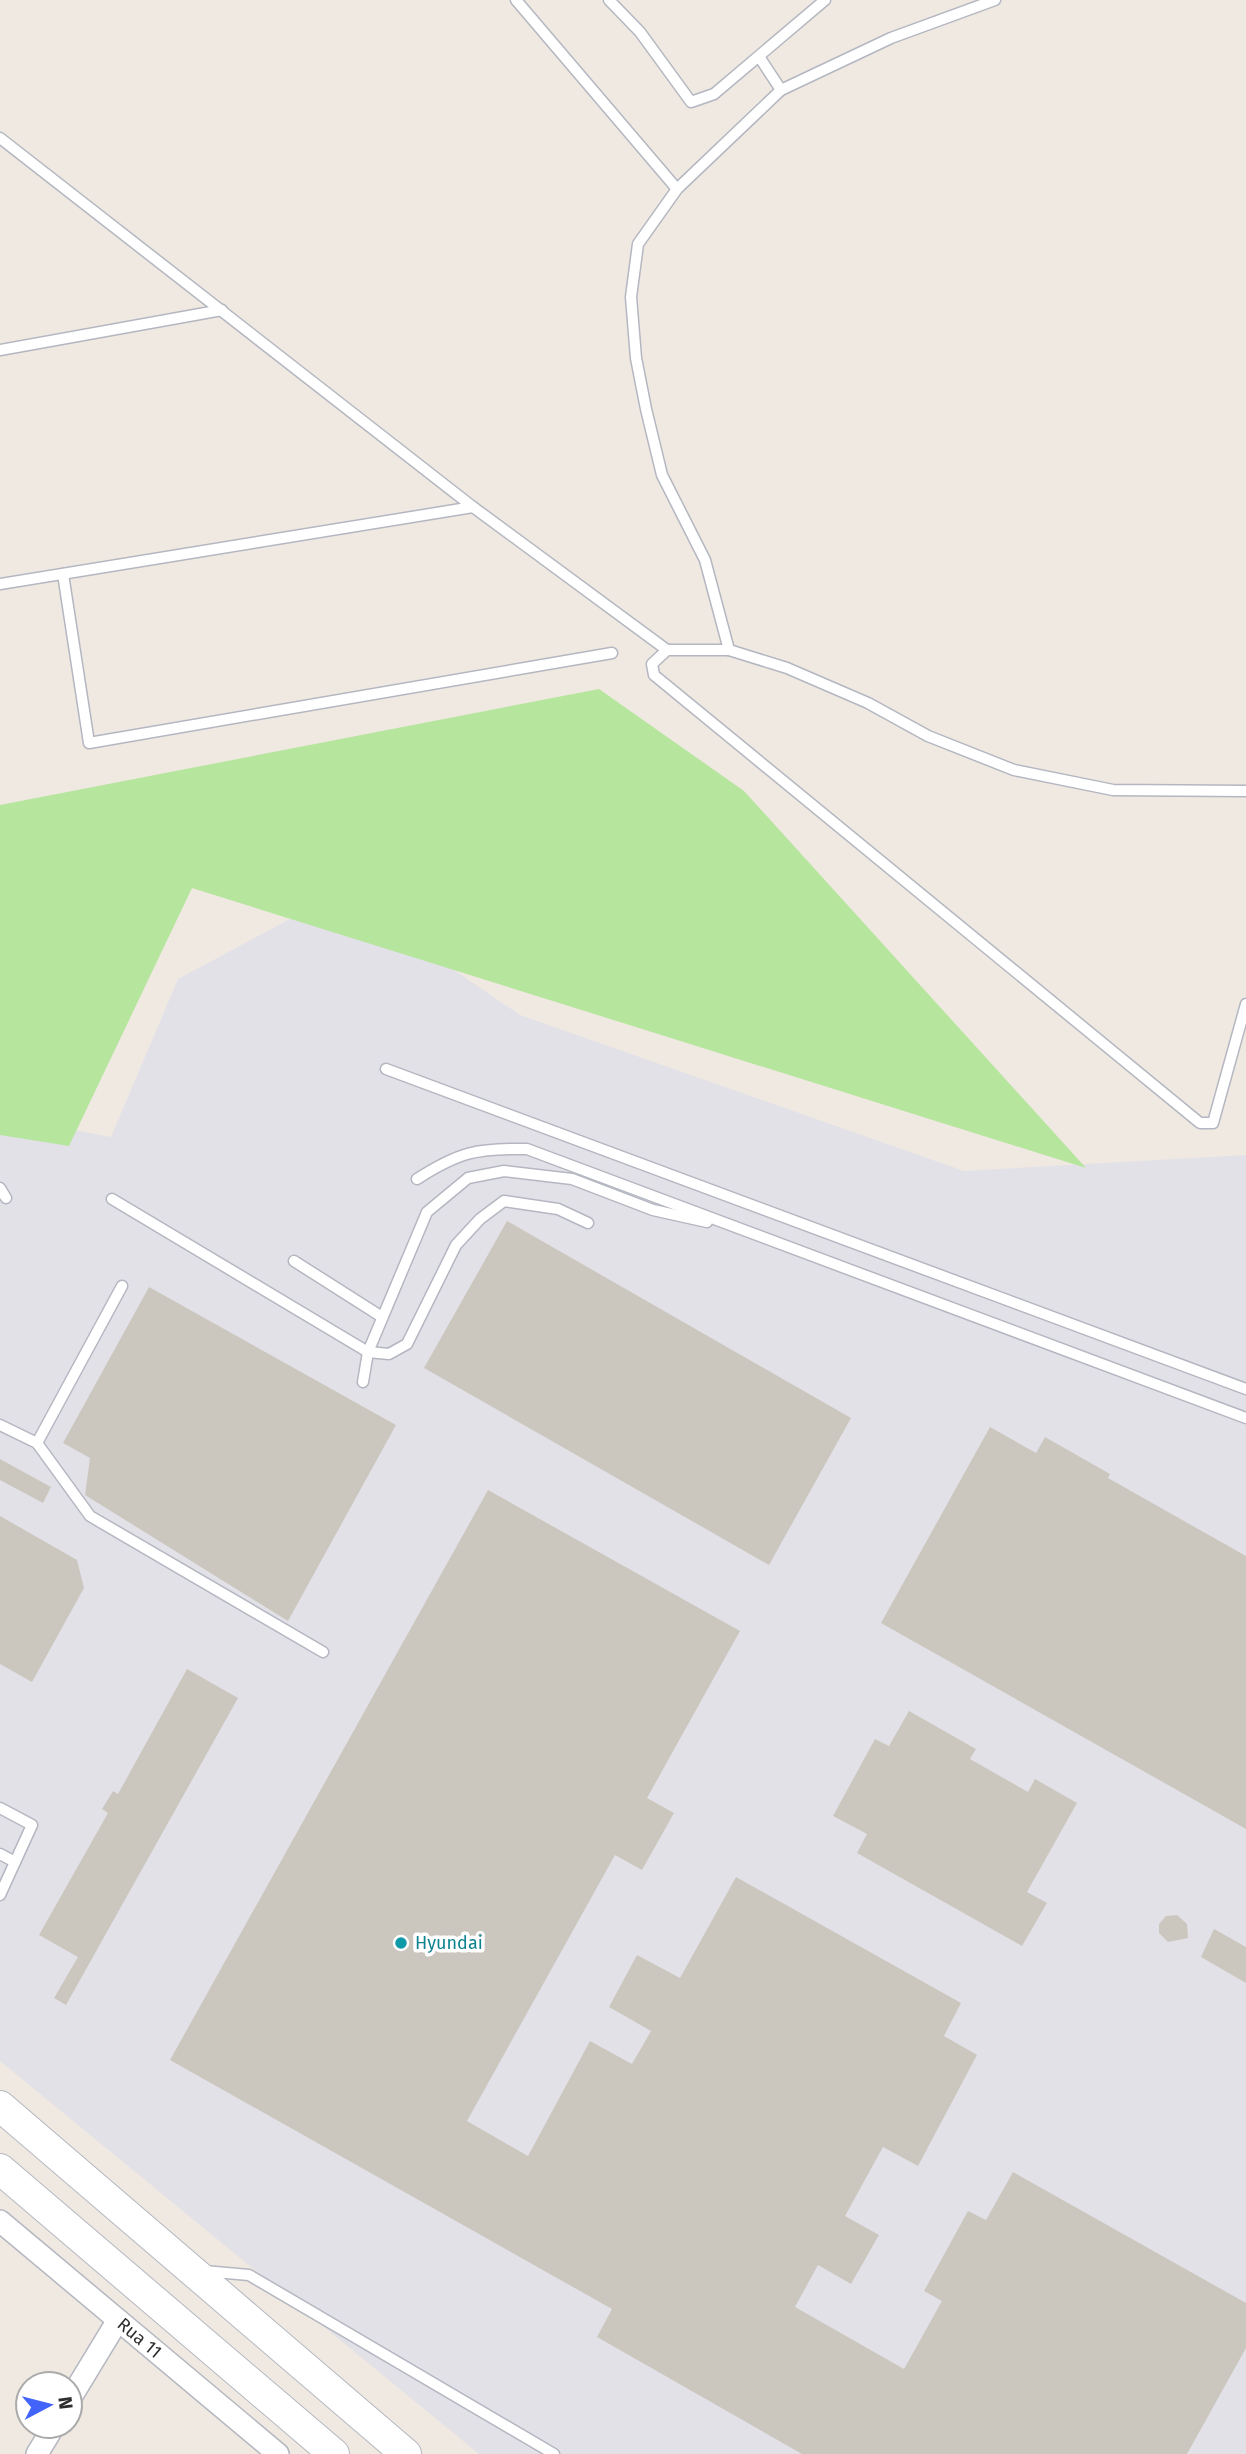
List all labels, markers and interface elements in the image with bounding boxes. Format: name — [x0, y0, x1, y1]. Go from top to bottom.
place label: Hyundai — [415, 1932, 483, 1954]
marker: Hyundai — [393, 1935, 409, 1951]
street label: Rua 11 — [113, 2313, 166, 2363]
north arrow — [14, 2370, 84, 2440]
text: N — [53, 2395, 78, 2411]

